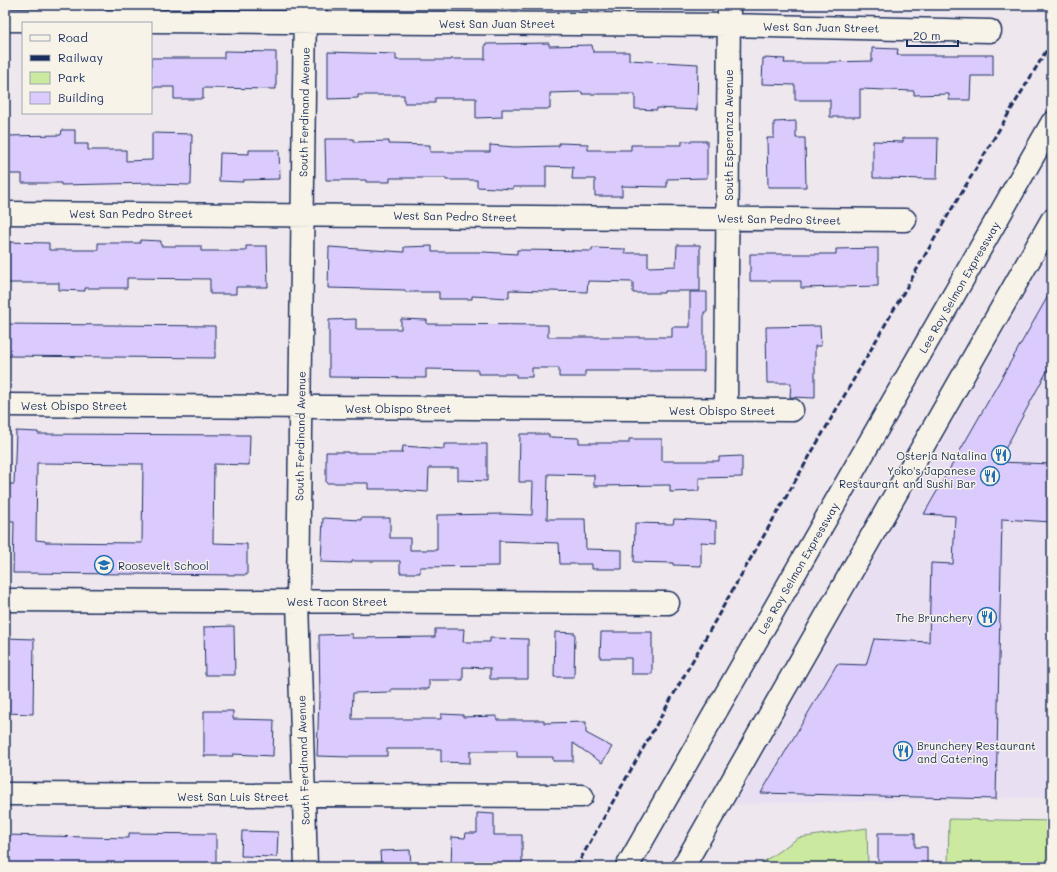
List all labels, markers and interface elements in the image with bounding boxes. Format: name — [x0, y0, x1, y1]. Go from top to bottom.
street label: West San Juan Street — [439, 16, 555, 31]
street label: West San Juan Street — [763, 18, 879, 36]
legend — [22, 22, 152, 114]
scale bar — [907, 22, 958, 48]
text: 20 m — [913, 27, 941, 43]
text: Road — [58, 29, 88, 45]
street label: South Ferdinand Avenue — [295, 47, 313, 177]
text: Railway — [58, 49, 103, 65]
text: Park — [58, 69, 85, 85]
street label: South Esperanza Avenue — [721, 69, 736, 201]
text: Building — [58, 89, 104, 105]
street label: West San Pedro Street — [69, 206, 193, 221]
street label: West San Pedro Street — [393, 207, 517, 225]
street label: West San Pedro Street — [717, 210, 841, 228]
street label: Lee Roy Selmon Expressway — [915, 218, 1003, 355]
street label: South Ferdinand Avenue — [291, 371, 309, 501]
street label: West Obispo Street — [21, 398, 127, 413]
street label: West Obispo Street — [345, 401, 451, 416]
street label: West Obispo Street — [669, 403, 775, 418]
restaurant icon: Osteria Natalina — [990, 444, 1012, 466]
place label: Osteria Natalina — [896, 448, 987, 463]
place label: Yoko's Japanese Restaurant and Sushi Bar — [839, 463, 976, 491]
restaurant icon: Yoko's Japanese Restaurant and Sushi Bar — [979, 465, 1001, 487]
street label: Lee Roy Selmon Expressway — [754, 499, 842, 636]
school or university icon: Roosevelt School — [93, 554, 115, 576]
place label: Roosevelt School — [118, 558, 209, 573]
street label: West Tacon Street — [287, 594, 388, 609]
restaurant icon: The Brunchery — [976, 606, 998, 628]
place label: The Brunchery — [895, 610, 973, 625]
street label: South Ferdinand Avenue — [293, 695, 313, 825]
place label: Brunchery Restaurant and Catering — [917, 738, 1036, 766]
restaurant icon: Brunchery Restaurant and Catering — [892, 740, 914, 762]
street label: West San Luis Street — [177, 789, 289, 804]

